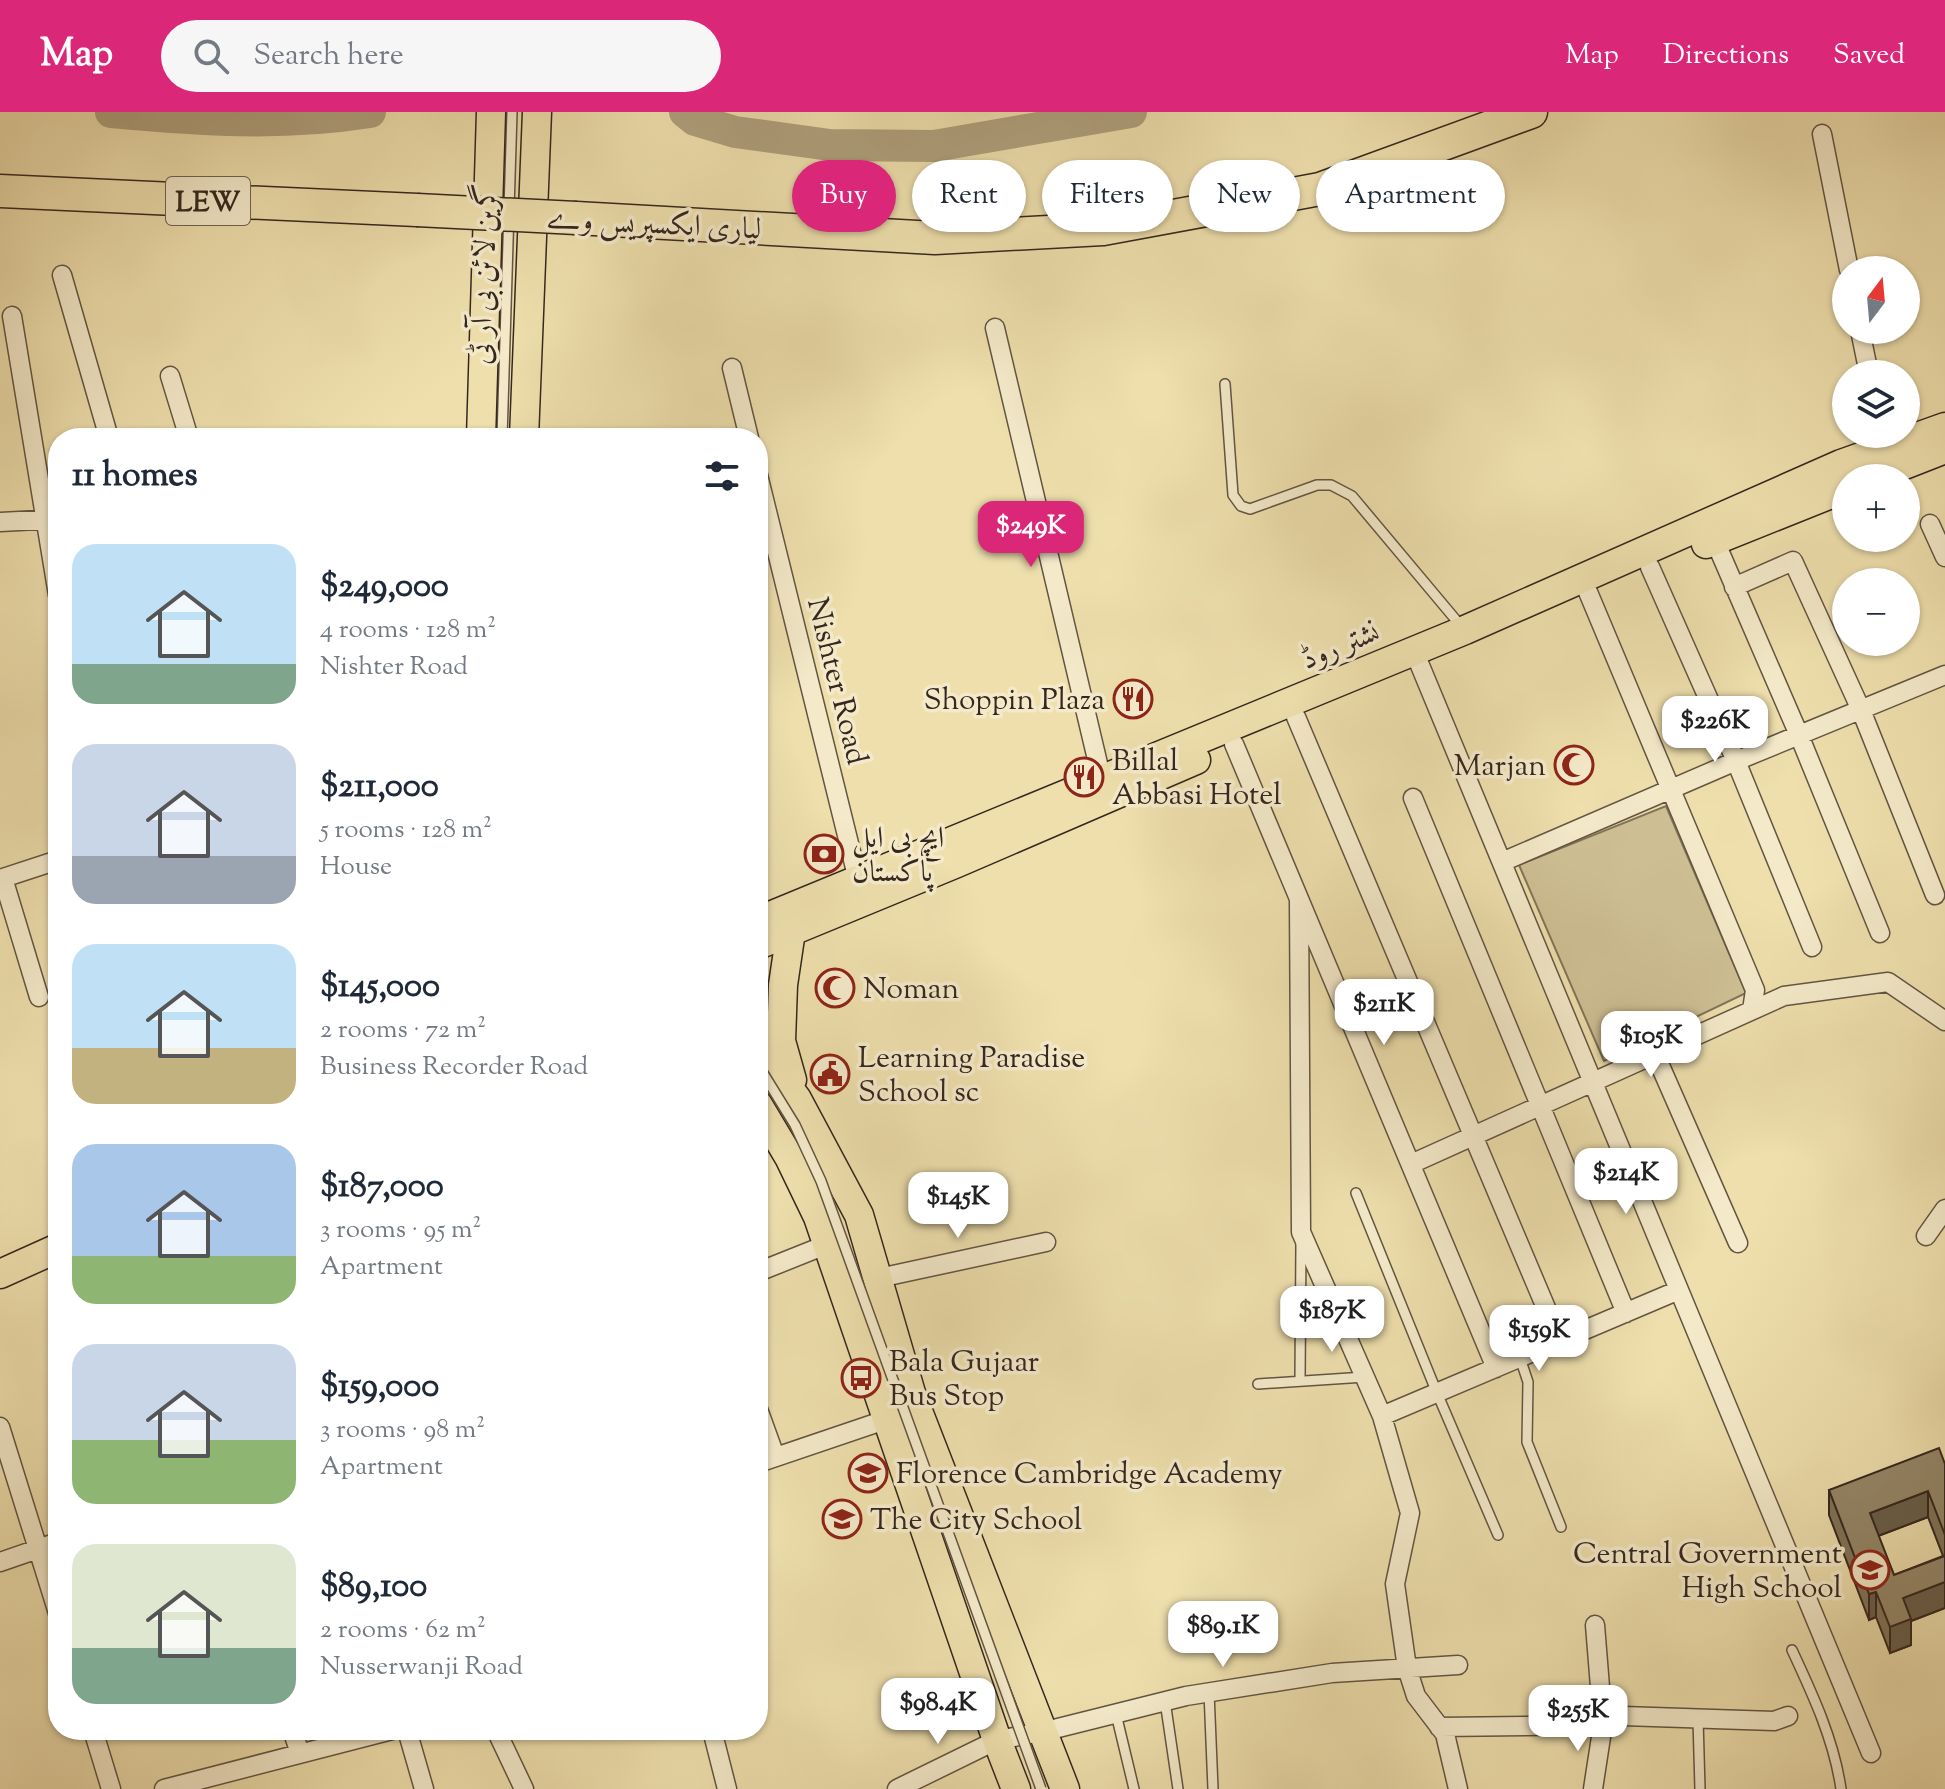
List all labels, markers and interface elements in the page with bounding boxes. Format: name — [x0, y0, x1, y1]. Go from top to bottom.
search box — [161, 20, 721, 92]
text: Map — [40, 29, 113, 83]
icon: search — [189, 34, 233, 78]
text: Search here — [253, 35, 404, 78]
text: Map — [1565, 36, 1619, 76]
text: Directions — [1663, 36, 1789, 76]
text: Saved — [1833, 36, 1905, 76]
chip: Buy — [792, 160, 896, 232]
chip: Rent — [912, 160, 1026, 232]
chip: Filters — [1042, 160, 1173, 232]
chip: New — [1189, 160, 1300, 232]
chip: Apartment — [1316, 160, 1505, 232]
road number: LEW — [166, 177, 250, 225]
street label: گرین لائن بی آر ٹی — [460, 183, 510, 365]
street label: لیاری ایکسپریس وے — [545, 198, 762, 253]
north arrow — [1832, 256, 1920, 344]
map controls — [1832, 256, 1920, 656]
button: layers — [1832, 360, 1920, 448]
text: 11 homes — [72, 452, 198, 501]
icon: filters — [700, 454, 744, 498]
button: + — [1832, 464, 1920, 552]
pin: $249K — [975, 501, 1087, 569]
text: $249K — [996, 508, 1066, 545]
text: $249,000 — [320, 563, 449, 612]
button: − — [1832, 568, 1920, 656]
icon: home — [136, 576, 232, 672]
street label: Nishter Road — [794, 594, 877, 770]
text: 4 rooms · 128 m² — [320, 612, 496, 649]
street label: نشتر روڈ — [1295, 612, 1387, 683]
text: Nishter Road — [320, 649, 468, 686]
restaurant icon: Shoppin Plaza — [1112, 678, 1154, 720]
place label: Shoppin Plaza — [924, 680, 1105, 723]
pin: $226K — [1659, 696, 1771, 764]
text: $226K — [1680, 703, 1750, 740]
place label: Billal Abbasi Hotel — [1112, 741, 1282, 818]
mosque icon: Marjan — [1553, 744, 1595, 786]
place label: Marjan — [1454, 746, 1546, 789]
restaurant icon: Billal Abbasi Hotel — [1063, 756, 1105, 798]
text: $211,000 — [320, 763, 439, 812]
icon: home — [136, 776, 232, 872]
text: 5 rooms · 128 m² — [320, 812, 492, 849]
place label: ایچ بی ایل پاکستان — [852, 818, 944, 895]
bank icon: ایچ بی ایل پاکستان — [803, 833, 845, 875]
text: House — [320, 849, 392, 886]
text: $145,000 — [320, 963, 440, 1012]
mosque icon: Noman — [814, 967, 856, 1009]
place label: Noman — [863, 969, 960, 1012]
icon: home — [136, 976, 232, 1072]
pin: $211K — [1328, 979, 1440, 1047]
text: $211K — [1353, 986, 1415, 1023]
pin: $105K — [1595, 1011, 1707, 1079]
text: 2 rooms · 72 m² — [320, 1012, 486, 1049]
text: $105K — [1619, 1018, 1683, 1055]
place label: Learning Paradise School sc — [858, 1038, 1085, 1115]
text: Business Recorder Road — [320, 1049, 588, 1086]
public building icon: Learning Paradise School sc — [809, 1053, 851, 1095]
pin: $214K — [1570, 1148, 1682, 1216]
text: $214K — [1593, 1155, 1659, 1192]
text: $187,000 — [320, 1163, 444, 1212]
pin: $145K — [902, 1172, 1014, 1240]
icon: home — [136, 1176, 232, 1272]
text: $145K — [926, 1179, 990, 1216]
text: 3 rooms · 95 m² — [320, 1212, 481, 1249]
text: Apartment — [320, 1249, 443, 1286]
pin: $187K — [1276, 1286, 1388, 1354]
text: $187K — [1298, 1293, 1366, 1330]
pin: $159K — [1483, 1305, 1595, 1373]
text: $159K — [1507, 1312, 1571, 1349]
place label: Bala Gujaar Bus Stop — [889, 1342, 1039, 1419]
bus stop icon: Bala Gujaar Bus Stop — [840, 1357, 882, 1399]
text: $159,000 — [320, 1363, 439, 1412]
icon: home — [136, 1376, 232, 1472]
text: 3 rooms · 98 m² — [320, 1412, 485, 1449]
text: Apartment — [320, 1449, 443, 1486]
school or university icon: Florence Cambridge Academy — [847, 1452, 889, 1494]
place label: Florence Cambridge Academy — [896, 1454, 1283, 1497]
school or university icon: The City School — [821, 1498, 863, 1540]
place label: The City School — [870, 1500, 1082, 1543]
place label: Central Government High School — [1573, 1534, 1842, 1611]
school or university icon: Central Government High School — [1849, 1549, 1891, 1591]
text: $89,100 — [320, 1563, 427, 1612]
icon: home — [136, 1576, 232, 1672]
pin: $89.1K — [1158, 1601, 1288, 1669]
text: $89.1K — [1186, 1608, 1260, 1645]
text: 2 rooms · 62 m² — [320, 1612, 486, 1649]
text: Nusserwanji Road — [320, 1649, 523, 1686]
pin: $98.4K — [873, 1678, 1003, 1746]
text: $98.4K — [899, 1685, 977, 1722]
pin: $255K — [1522, 1685, 1634, 1753]
text: $255K — [1547, 1692, 1609, 1729]

